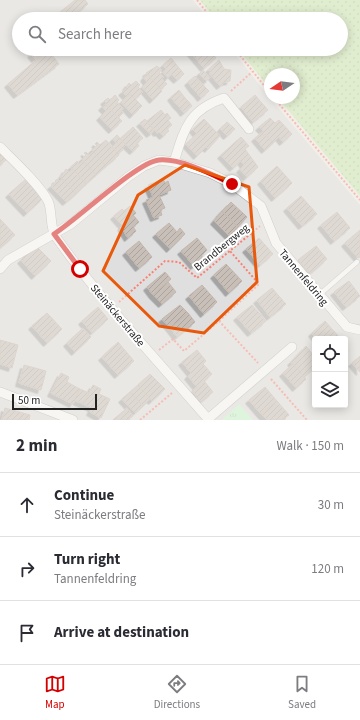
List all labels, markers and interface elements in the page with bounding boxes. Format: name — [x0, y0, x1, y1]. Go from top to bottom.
search box — [12, 12, 348, 56]
icon: search — [26, 23, 48, 45]
text: Search here — [58, 24, 132, 45]
north arrow — [264, 68, 300, 104]
route end — [223, 175, 241, 193]
street label: Brandbergweg — [190, 220, 252, 274]
street label: Tannenfeldring — [275, 246, 332, 309]
route start — [71, 260, 89, 278]
street label: Steinäckerstraße — [87, 281, 149, 350]
map controls — [312, 336, 348, 408]
button: locate — [312, 336, 348, 372]
button: layers — [312, 372, 348, 408]
scale bar — [12, 392, 97, 411]
text: 50 m — [18, 393, 40, 408]
text: 2 min — [16, 434, 57, 458]
text: Walk · 150 m — [276, 437, 344, 455]
text: Continue — [54, 485, 114, 506]
icon: ahead — [16, 494, 38, 516]
text: 30 m — [318, 496, 344, 514]
text: Steinäckerstraße — [54, 506, 145, 524]
text: Turn right — [54, 549, 120, 570]
icon: right — [16, 558, 38, 580]
text: 120 m — [311, 560, 344, 578]
text: Tannenfeldring — [54, 570, 136, 588]
icon: arrive — [16, 622, 38, 644]
text: Arrive at destination — [54, 622, 189, 643]
tab: Map — [44, 673, 66, 712]
tab: Directions — [154, 673, 200, 712]
tab: Saved — [288, 673, 316, 712]

